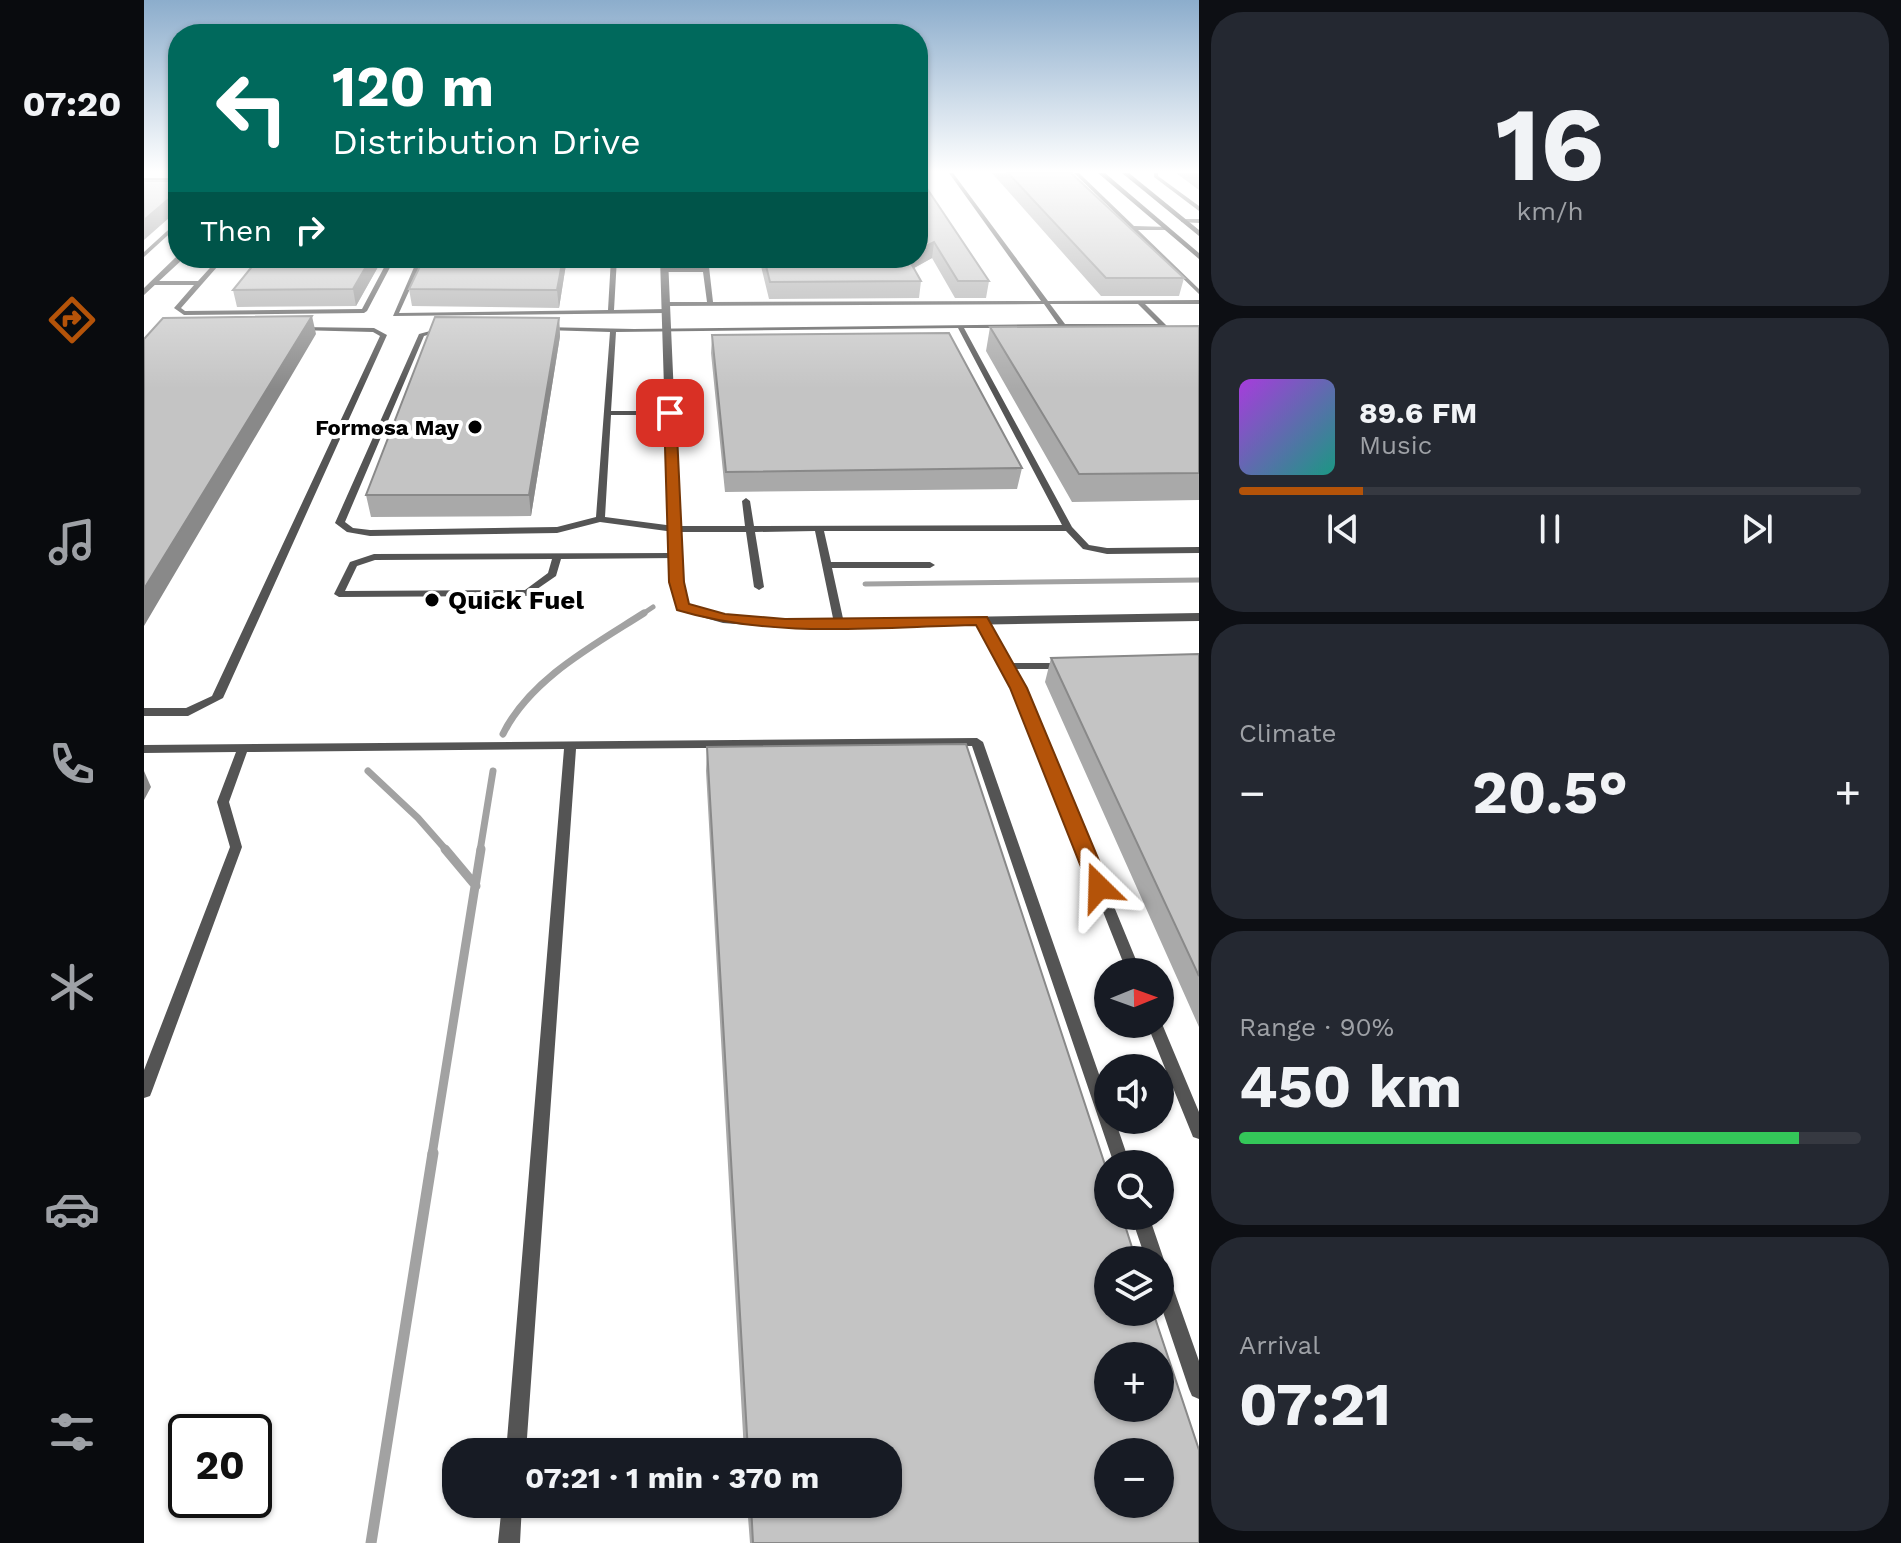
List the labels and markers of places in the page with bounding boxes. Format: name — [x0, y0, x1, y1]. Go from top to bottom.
pin — [636, 379, 704, 447]
place label: Formosa May — [315, 415, 460, 440]
marker: Formosa May — [466, 418, 484, 436]
place label: Quick Fuel — [448, 585, 584, 615]
marker: Quick Fuel — [423, 591, 441, 609]

